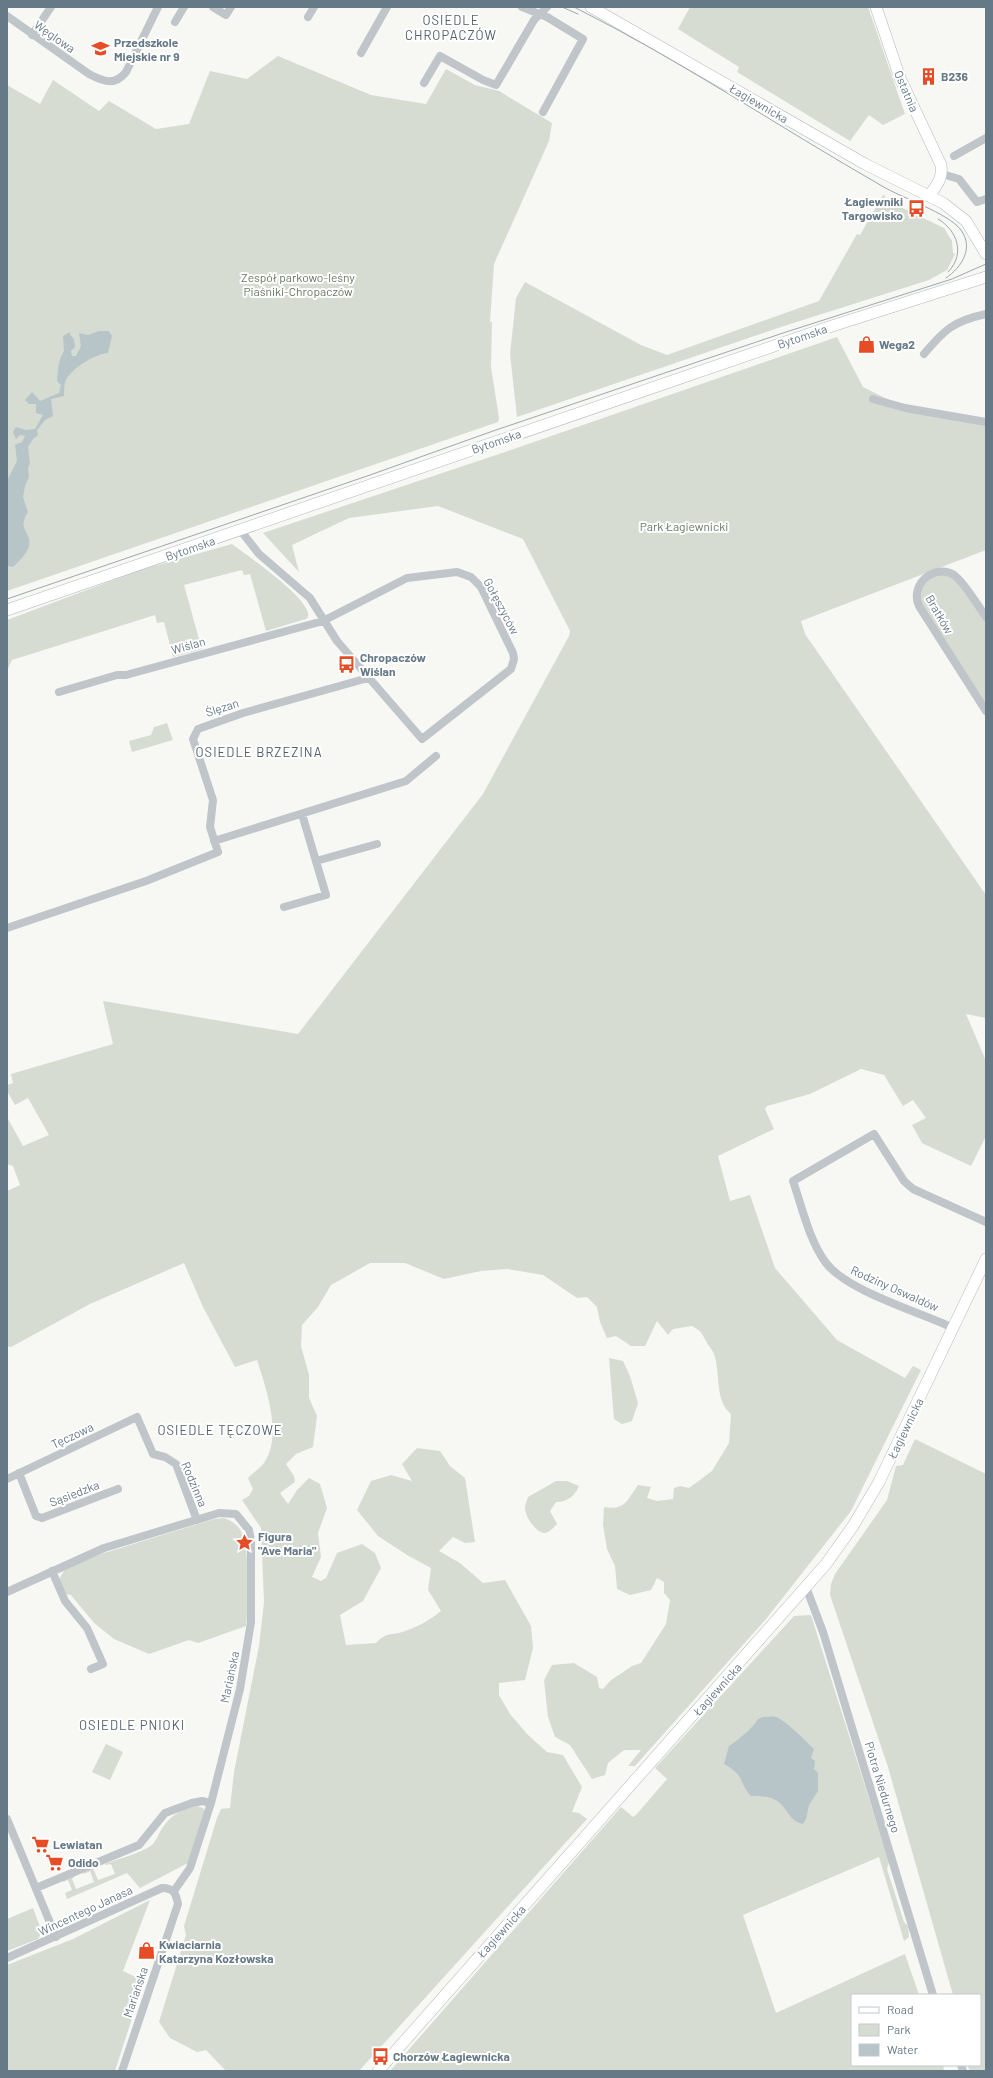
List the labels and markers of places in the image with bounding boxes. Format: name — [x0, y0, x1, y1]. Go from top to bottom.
place label: Przedszkole Miejskie nr 9 — [114, 35, 180, 63]
school or university icon: Przedszkole Miejskie nr 9 — [91, 39, 111, 59]
building icon: B236 — [918, 66, 938, 86]
place label: B236 — [941, 69, 968, 83]
place label: Łagiewniki Targowisko — [842, 194, 903, 222]
bus stop icon: Łagiewniki Targowisko — [906, 198, 926, 218]
shop icon: Wega2 — [856, 334, 876, 354]
place label: Wega2 — [879, 337, 915, 351]
place label: Chropaczów Wiślan — [360, 650, 426, 678]
bus stop icon: Chropaczów Wiślan — [337, 654, 357, 674]
place label: Figura "Ave Maria" — [258, 1529, 317, 1557]
place icon: Figura "Ave Maria" — [235, 1533, 255, 1553]
supermarket icon: Lewiatan — [30, 1834, 50, 1854]
place label: Lewiatan — [53, 1837, 102, 1851]
supermarket icon: Odido — [45, 1852, 65, 1872]
place label: Odido — [68, 1855, 99, 1869]
place label: Kwiaciarnia Katarzyna Kozłowska — [159, 1937, 273, 1965]
shop icon: Kwiaciarnia Katarzyna Kozłowska — [136, 1941, 156, 1961]
bus stop icon: Chorzów Łagiewnicka — [370, 2046, 390, 2066]
place label: Chorzów Łagiewnicka — [393, 2049, 510, 2063]

